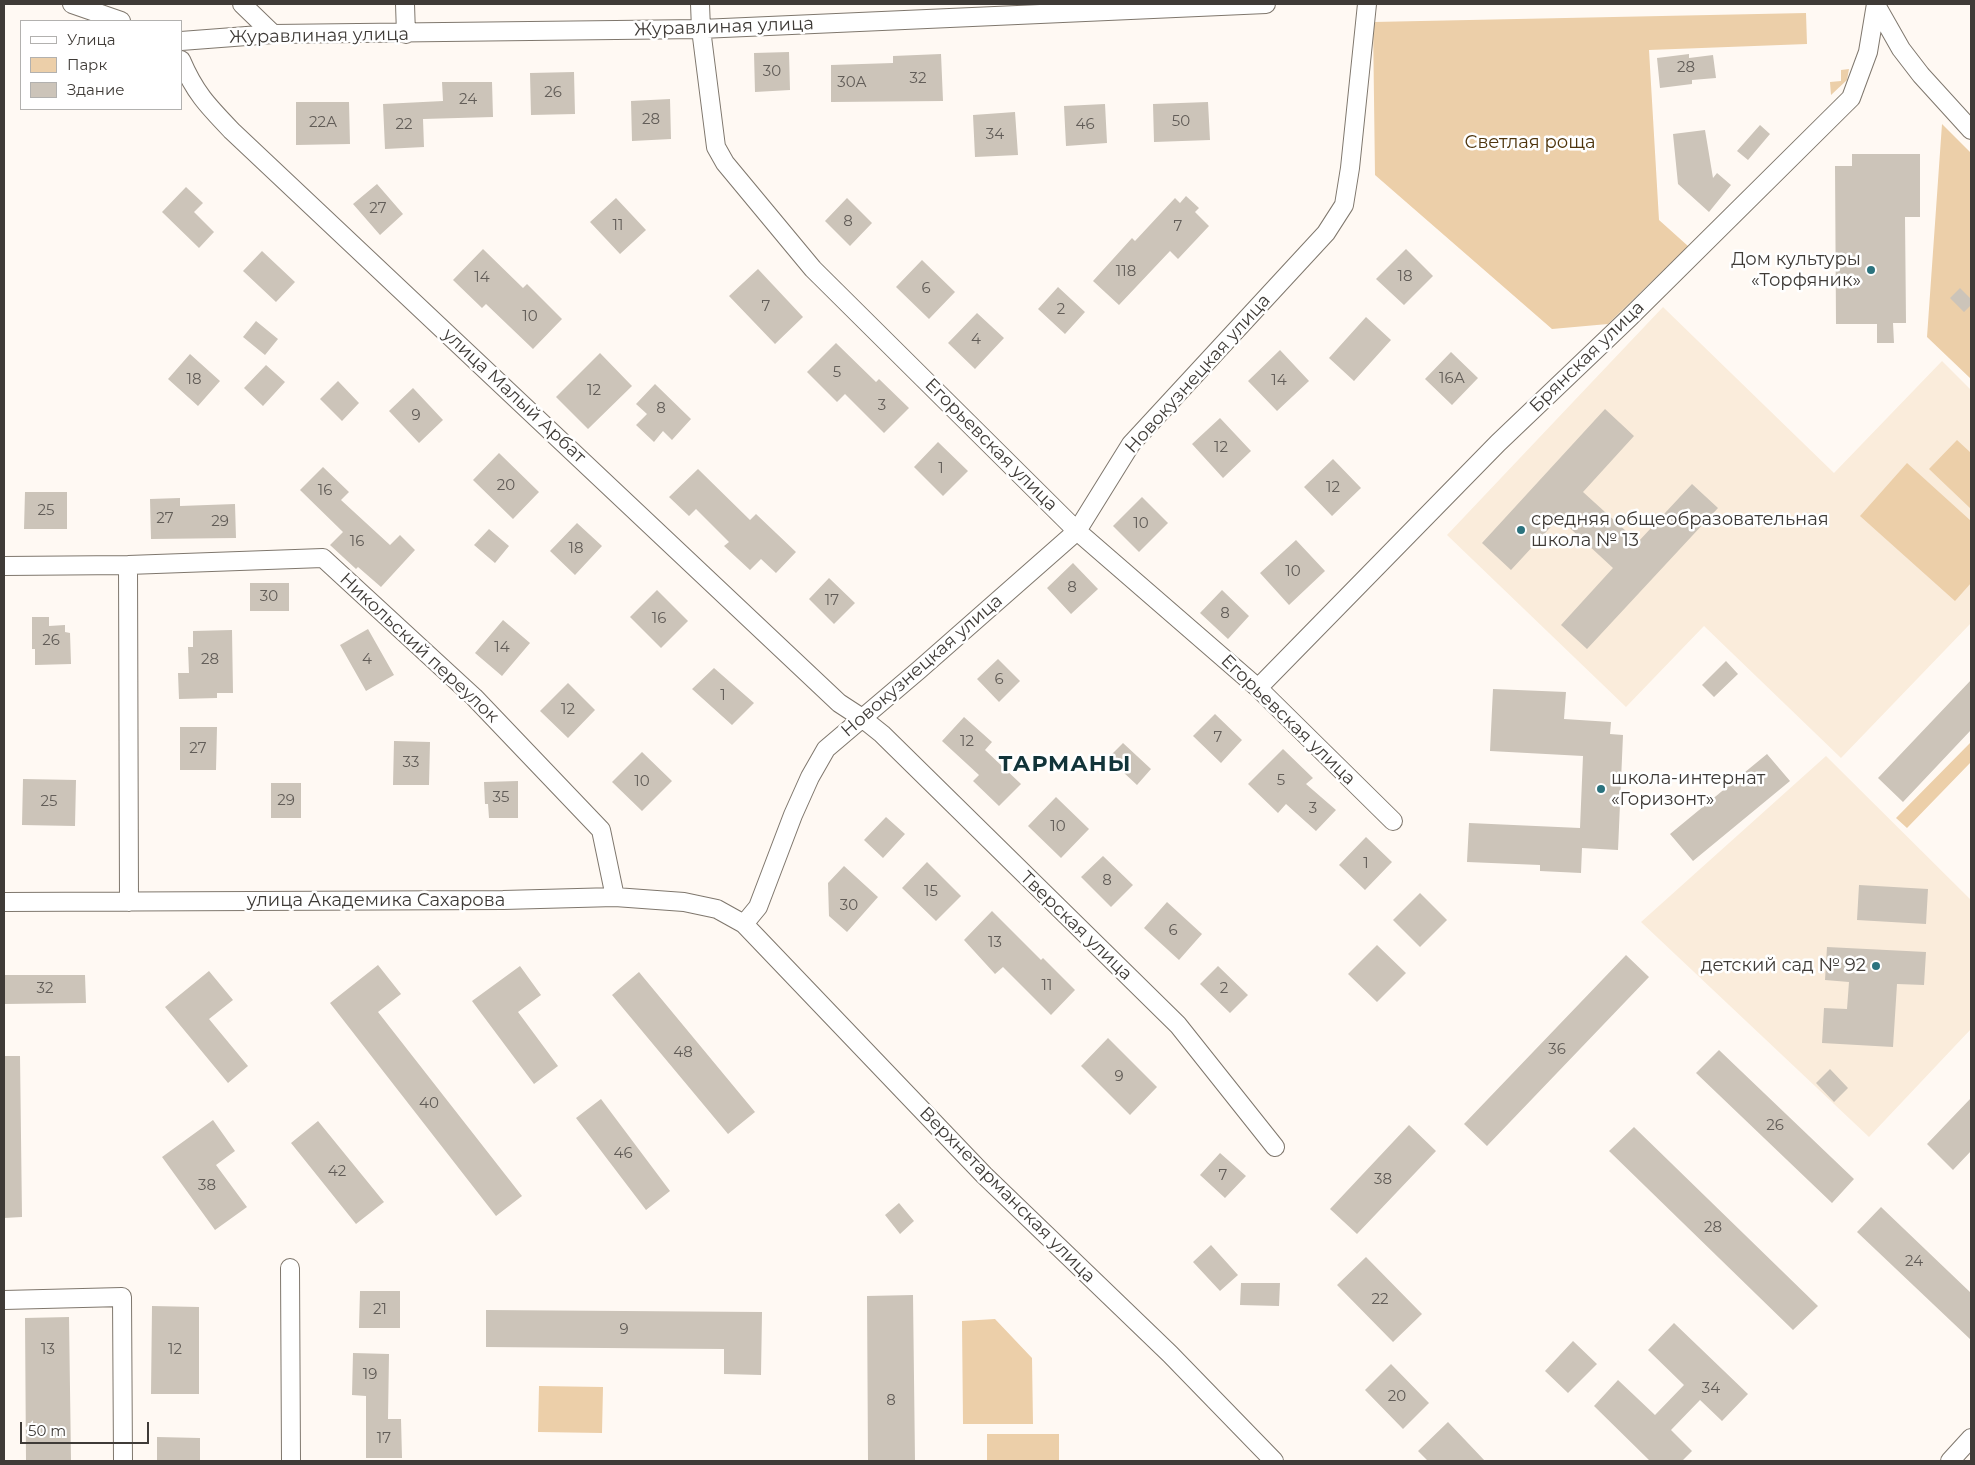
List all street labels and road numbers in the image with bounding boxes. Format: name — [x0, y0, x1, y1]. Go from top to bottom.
street label: Журавлиная улица — [634, 13, 814, 41]
street label: Журавлиная улица — [229, 24, 409, 48]
street label: Новокузнецкая улица — [1121, 290, 1275, 458]
street label: Брянская улица — [1525, 297, 1649, 417]
street label: улица Малый Арбат — [438, 324, 590, 468]
street label: Егорьевская улица — [920, 374, 1062, 516]
street label: Никольский переулок — [335, 569, 503, 727]
street label: Новокузнецкая улица — [837, 590, 1007, 742]
street label: Егорьевская улица — [1216, 650, 1360, 790]
street label: Тверская улица — [1015, 867, 1137, 985]
street label: улица Академика Сахарова — [247, 890, 505, 912]
street label: Верхнетарманская улица — [915, 1103, 1099, 1287]

